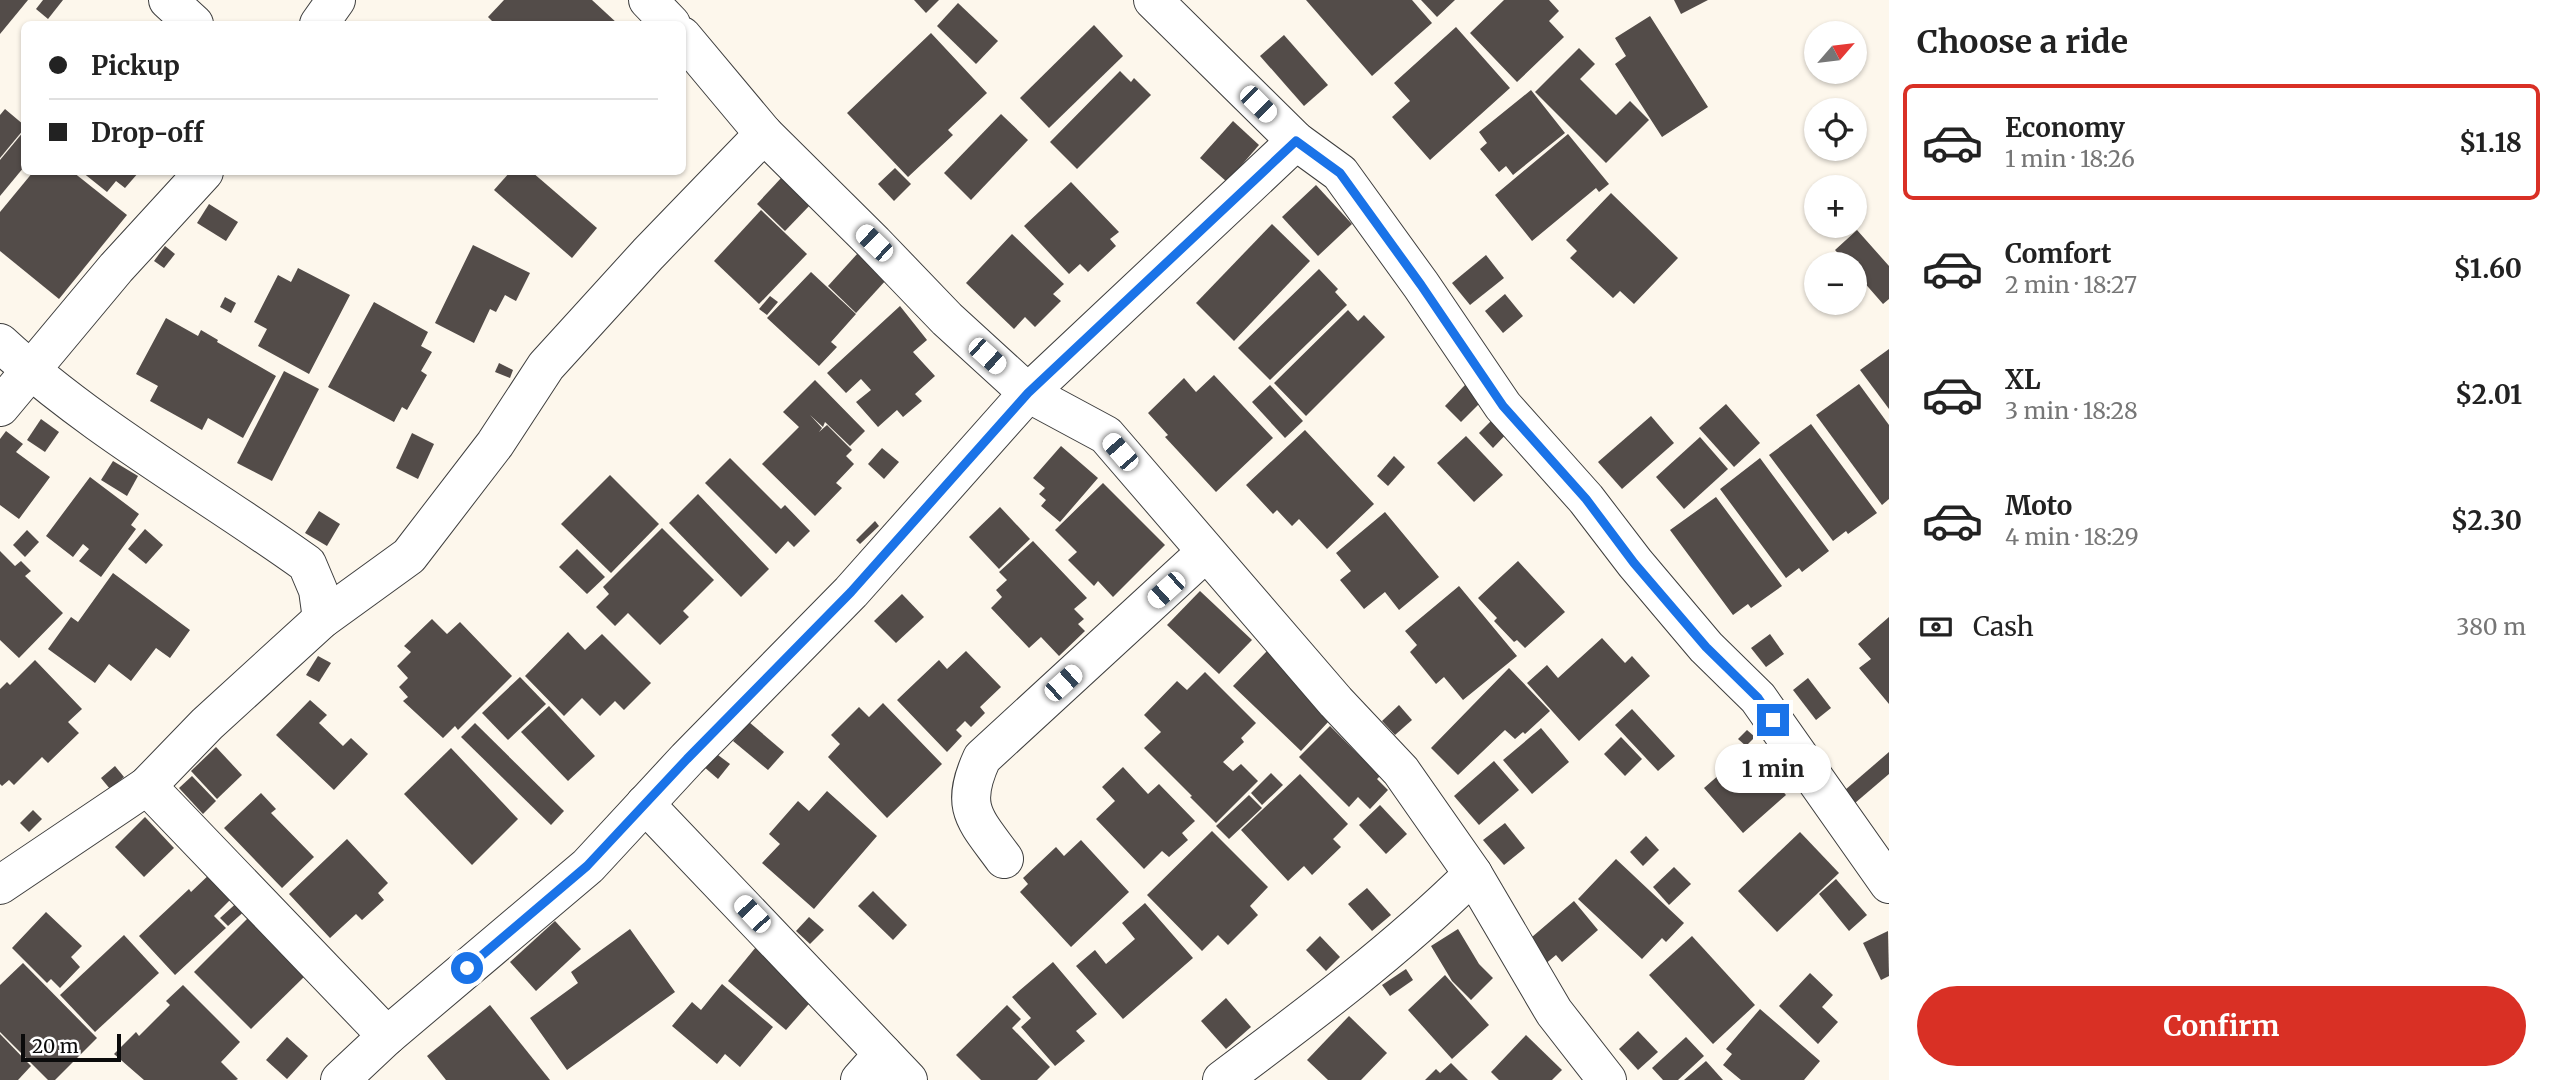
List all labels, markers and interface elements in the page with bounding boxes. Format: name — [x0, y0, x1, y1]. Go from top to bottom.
north arrow — [1804, 21, 1867, 84]
map controls — [1804, 21, 1867, 315]
text: Choose a ride — [1917, 22, 2128, 62]
text: Pickup — [91, 49, 180, 82]
car — [1236, 82, 1281, 126]
button: locate — [1804, 98, 1867, 161]
icon: car — [1921, 111, 1984, 174]
text: Economy — [2005, 111, 2125, 144]
text: Drop-off — [91, 116, 204, 149]
text: $1.18 — [2459, 126, 2522, 159]
text: 1 min · 18:26 — [2005, 144, 2135, 173]
button: + — [1804, 175, 1867, 238]
car — [852, 221, 897, 265]
icon: car — [1921, 237, 1984, 300]
text: Comfort — [2005, 237, 2111, 270]
button: − — [1804, 252, 1867, 315]
text: $1.60 — [2453, 252, 2522, 285]
text: 2 min · 18:27 — [2005, 270, 2137, 299]
car — [965, 334, 1010, 378]
icon: car — [1921, 363, 1984, 426]
text: XL — [2005, 363, 2041, 396]
text: $2.01 — [2455, 378, 2522, 411]
text: 3 min · 18:28 — [2005, 396, 2138, 425]
car — [1099, 429, 1142, 475]
icon: car — [1921, 489, 1984, 552]
text: Moto — [2005, 489, 2072, 522]
text: $2.30 — [2451, 504, 2522, 537]
text: 4 min · 18:29 — [2005, 522, 2139, 551]
car — [1144, 568, 1189, 612]
icon: cash — [1917, 608, 1955, 646]
text: Cash — [1973, 610, 2034, 643]
text: 380 m — [2456, 612, 2526, 641]
car — [1041, 661, 1086, 705]
route end — [1757, 704, 1789, 736]
callout: 1 min — [1715, 744, 1831, 794]
text: 1 min — [1742, 754, 1804, 783]
car — [730, 891, 775, 937]
route start — [451, 952, 483, 984]
button: Confirm — [1917, 986, 2526, 1066]
scale bar — [21, 1031, 121, 1063]
text: 20 m — [32, 1034, 79, 1058]

